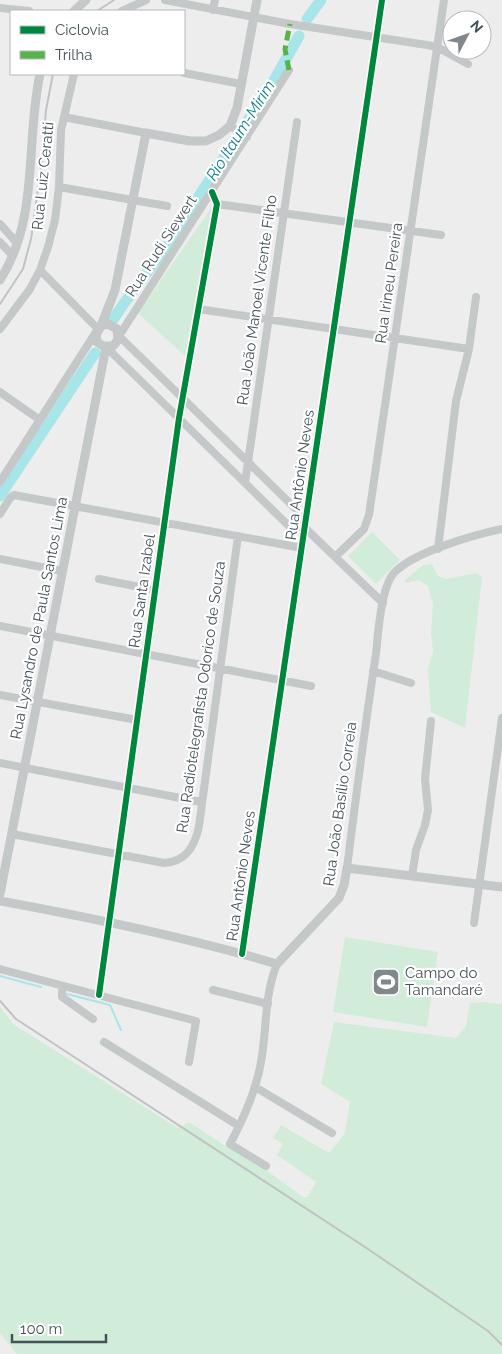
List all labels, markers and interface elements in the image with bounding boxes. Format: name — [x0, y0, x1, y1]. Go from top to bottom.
legend — [10, 10, 185, 75]
north arrow — [442, 10, 492, 60]
text: N — [467, 17, 486, 36]
text: Ciclovia — [55, 21, 109, 39]
text: Trilha — [55, 46, 92, 64]
water label: Rio Itaum-Mirim — [202, 77, 279, 184]
street label: Rua Luiz Ceratti — [28, 121, 58, 231]
street label: Rua Rudi Siewert — [121, 192, 201, 300]
street label: Rua João Manoel Vicente Filho — [233, 194, 281, 406]
street label: Rua Irineu Pereira — [372, 222, 406, 344]
street label: Rua Antônio Neves — [282, 409, 318, 541]
street label: Rua Lysandro de Paula Santos Lima — [7, 495, 71, 741]
street label: Rua Santa Izabel — [125, 532, 159, 649]
street label: Rua Radiotelegrafista Odorico de Souza — [173, 560, 229, 834]
street label: Rua João Basílio Correia — [320, 721, 360, 887]
street label: Rua Antônio Neves — [223, 810, 259, 942]
place label: Campo do Tamandaré — [405, 964, 483, 999]
sports icon: Campo do Tamandaré — [371, 967, 401, 997]
scale bar — [12, 1312, 106, 1344]
text: 100 m — [20, 1320, 62, 1338]

